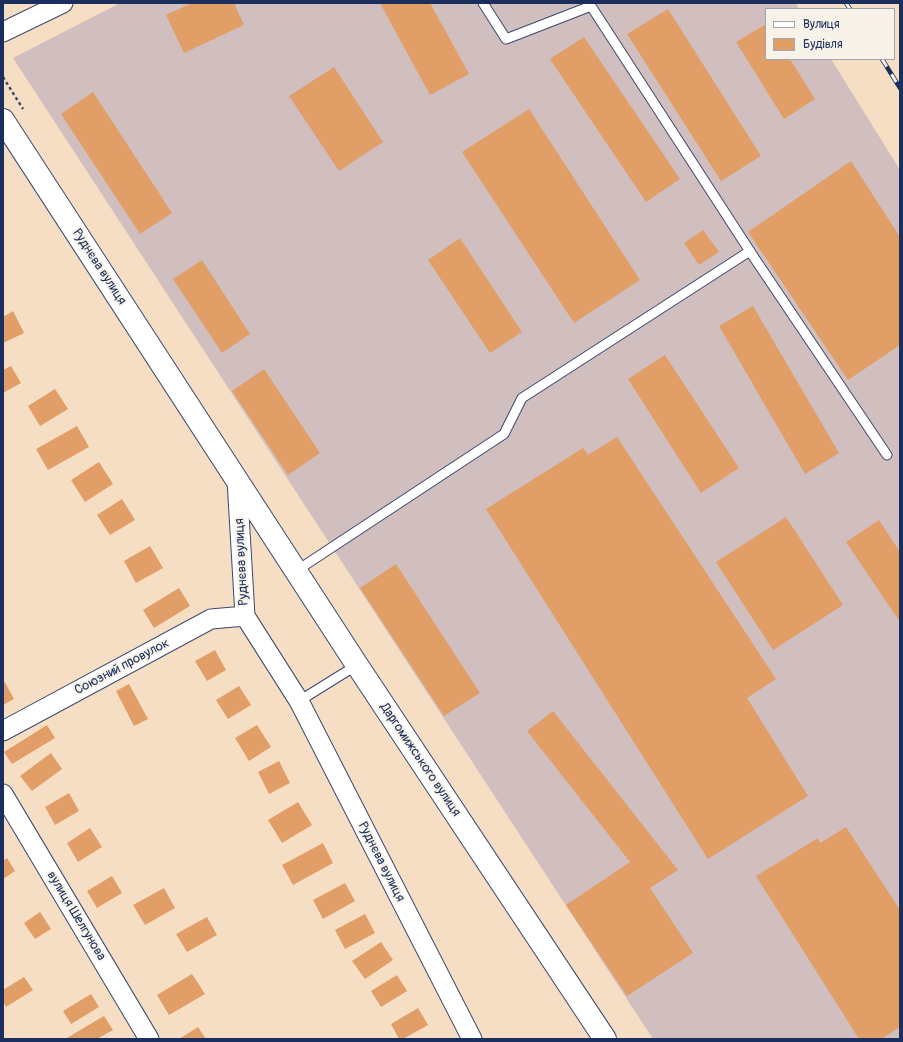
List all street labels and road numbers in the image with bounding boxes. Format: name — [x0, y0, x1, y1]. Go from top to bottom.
street label: Руднєва вулиця — [69, 226, 129, 308]
street label: Руднєва вулиця — [232, 518, 252, 606]
street label: Союзний провулок — [72, 635, 172, 699]
street label: Даргомижського вулиця — [376, 700, 464, 820]
street label: Руднєва вулиця — [354, 820, 408, 904]
street label: вулиця Шелгунова — [43, 869, 109, 963]

